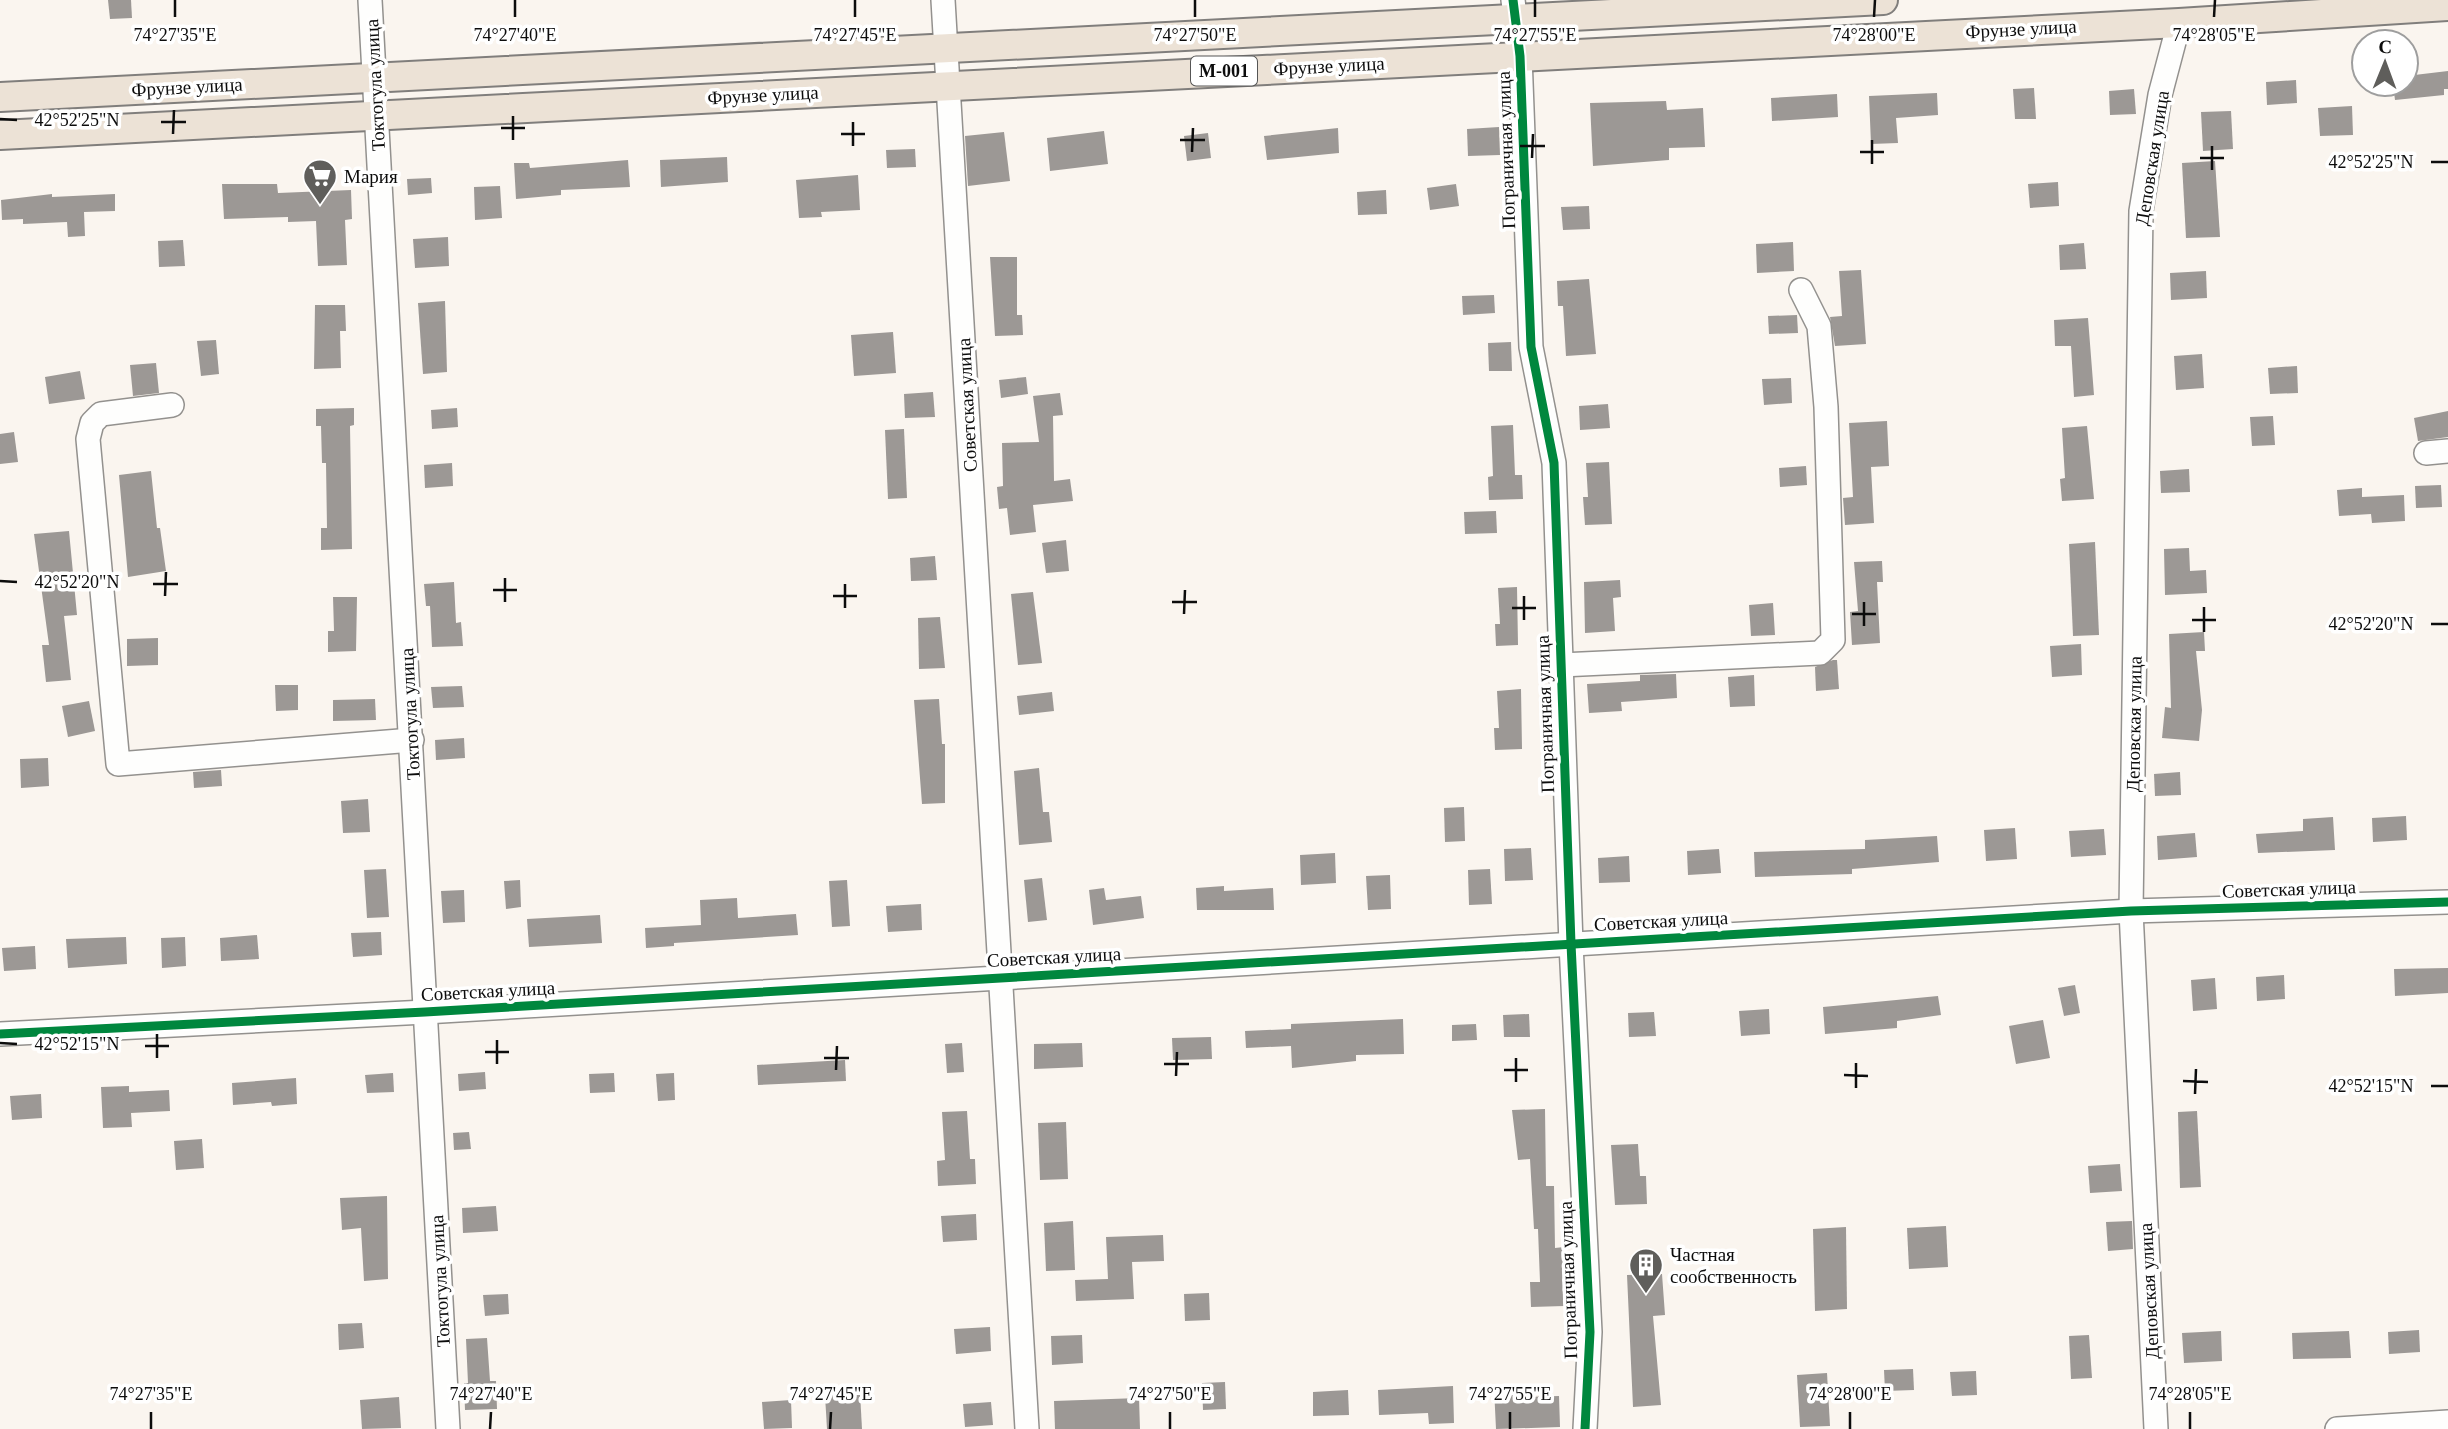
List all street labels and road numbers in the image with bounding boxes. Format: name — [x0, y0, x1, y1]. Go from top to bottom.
street label: Фрунзе улица — [1965, 16, 2078, 42]
street label: Токтогула улица — [361, 18, 389, 152]
street label: Фрунзе улица — [1273, 53, 1386, 79]
road number: M-001 — [1191, 56, 1257, 86]
street label: Пограничная улица — [1493, 70, 1519, 229]
street label: Фрунзе улица — [131, 74, 244, 100]
street label: Фрунзе улица — [707, 82, 820, 108]
street label: Деповская улица — [2131, 88, 2173, 227]
street label: Советская улица — [953, 337, 981, 473]
street label: Пограничная улица — [1532, 634, 1558, 793]
street label: Токтогула улица — [396, 647, 424, 781]
street label: Деповская улица — [2122, 655, 2146, 792]
street label: Советская улица — [2222, 876, 2357, 902]
street label: Советская улица — [1593, 907, 1729, 935]
street label: Советская улица — [986, 943, 1122, 971]
street label: Советская улица — [420, 977, 556, 1005]
street label: Пограничная улица — [1555, 1200, 1581, 1359]
street label: Токтогула улица — [426, 1214, 454, 1348]
street label: Деповская улица — [2135, 1222, 2163, 1360]

